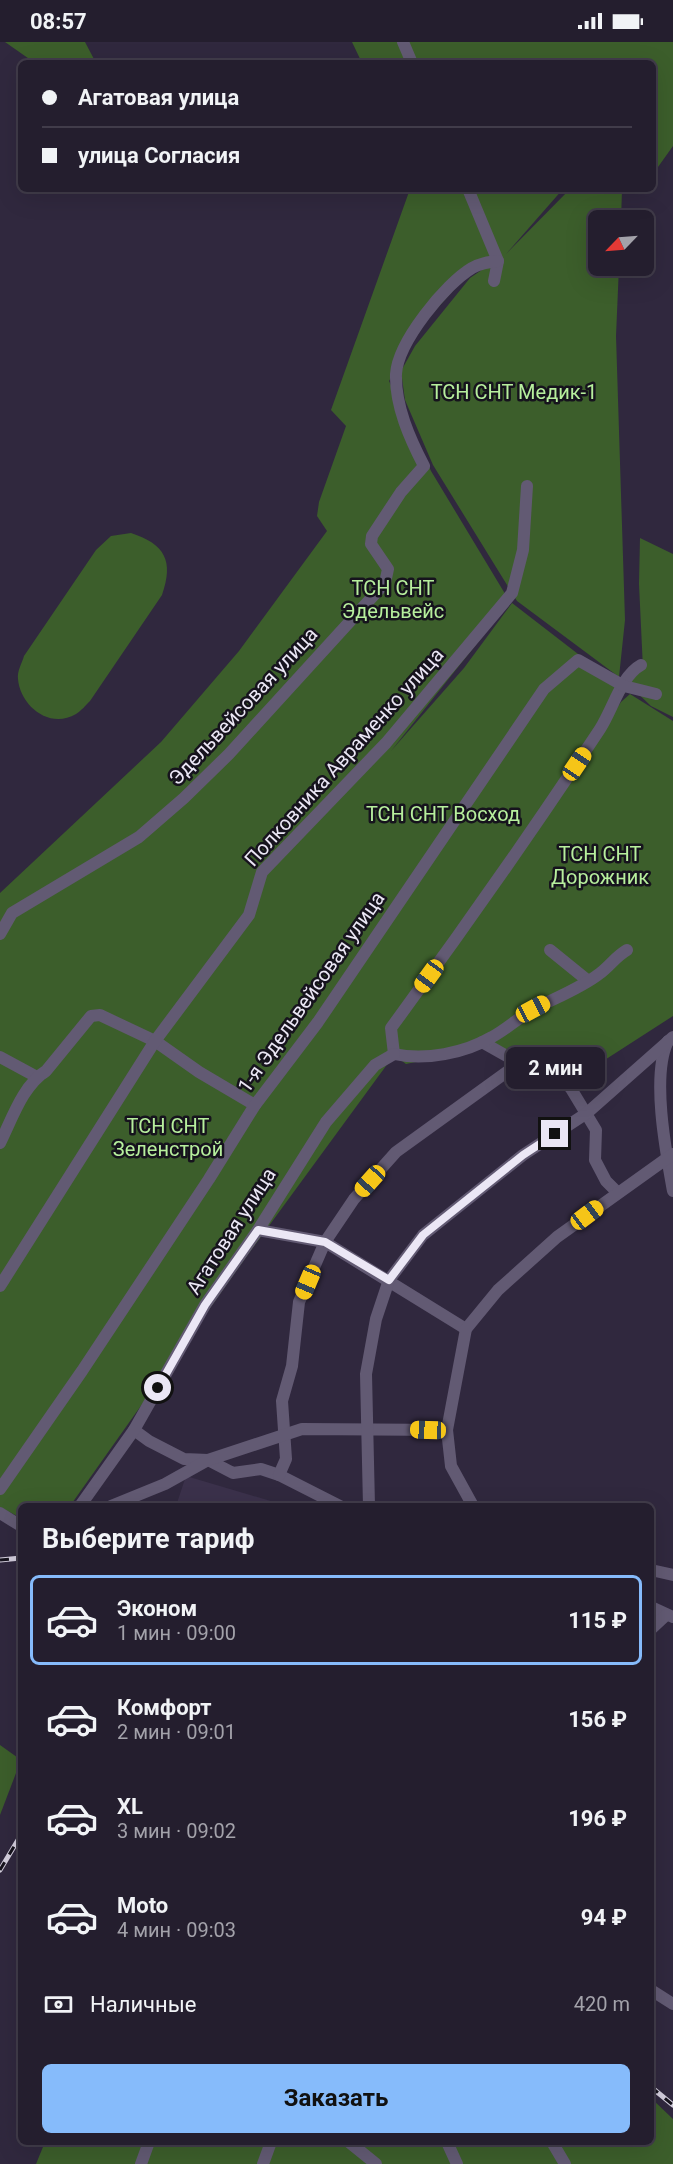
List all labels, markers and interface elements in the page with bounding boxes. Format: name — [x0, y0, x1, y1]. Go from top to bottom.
text: 08:57 — [30, 9, 87, 34]
text: Агатовая улица — [78, 85, 239, 110]
text: улица Согласия — [78, 143, 240, 168]
north arrow — [588, 210, 654, 276]
map controls — [588, 210, 654, 276]
park label: ТСН СНТ Медик-1 — [431, 380, 597, 404]
park label: ТСН СНТ Эдельвейс — [342, 576, 444, 623]
street label: Эдельвейсовая улица — [164, 622, 322, 790]
street label: Полковника Авраменко улица — [239, 643, 449, 871]
car — [559, 744, 595, 784]
park label: ТСН СНТ Восход — [366, 802, 520, 826]
park label: ТСН СНТ Дорожник — [551, 842, 649, 889]
street label: 1-я Эдельвейсовая улица — [232, 887, 390, 1097]
car — [411, 956, 447, 996]
car — [513, 993, 553, 1025]
callout: 2 мин — [506, 1047, 604, 1089]
text: 2 мин — [528, 1056, 583, 1080]
park label: ТСН СНТ Зеленстрой — [113, 1114, 223, 1161]
route end — [541, 1120, 568, 1147]
car — [351, 1162, 389, 1200]
street label: Агатовая улица — [181, 1163, 281, 1299]
car — [567, 1197, 607, 1233]
car — [293, 1262, 323, 1302]
route start — [144, 1374, 171, 1401]
car — [410, 1420, 446, 1440]
text: Выберите тариф — [42, 1523, 254, 1555]
icon: car — [45, 1593, 99, 1647]
text: Эконом — [117, 1596, 197, 1621]
text: 115 ₽ — [568, 1608, 627, 1633]
text: 1 мин · 09:00 — [117, 1621, 236, 1645]
icon: car — [45, 1692, 99, 1746]
text: Комфорт — [117, 1695, 212, 1720]
text: 156 ₽ — [568, 1707, 627, 1732]
text: 2 мин · 09:01 — [117, 1720, 236, 1744]
icon: car — [45, 1791, 99, 1845]
text: XL — [117, 1794, 143, 1819]
text: 196 ₽ — [568, 1806, 627, 1831]
text: 3 мин · 09:02 — [117, 1819, 236, 1843]
icon: car — [45, 1890, 99, 1944]
text: Moto — [117, 1893, 168, 1918]
text: 94 ₽ — [581, 1905, 627, 1930]
text: 4 мин · 09:03 — [117, 1918, 236, 1942]
icon: cash — [42, 1988, 75, 2021]
text: Наличные — [90, 1992, 196, 2017]
text: 420 m — [574, 1992, 630, 2016]
button: Заказать — [42, 2064, 630, 2133]

